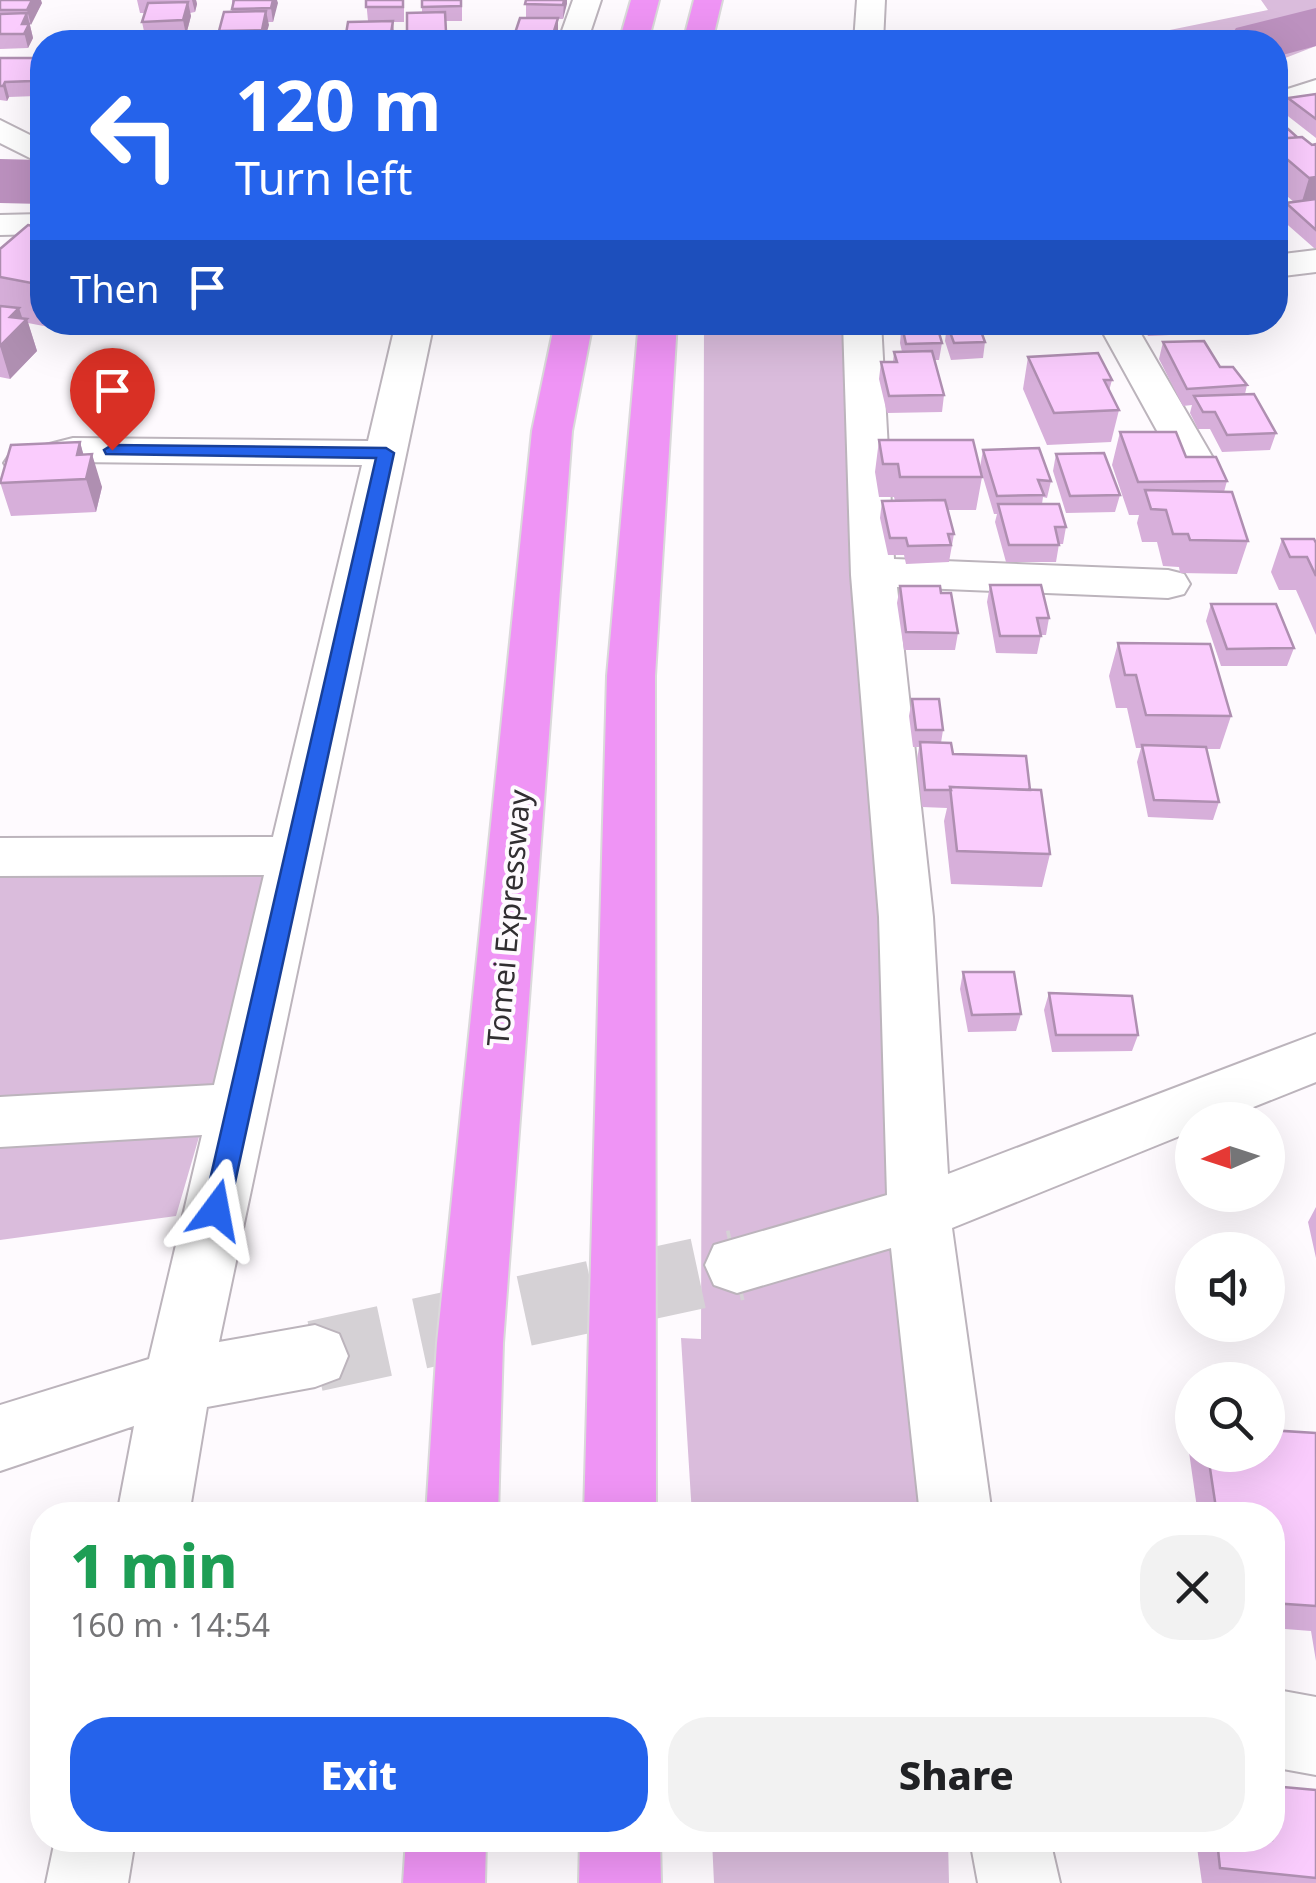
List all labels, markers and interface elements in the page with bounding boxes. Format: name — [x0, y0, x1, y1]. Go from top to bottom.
text: 120 m — [235, 56, 442, 152]
icon: left — [70, 70, 200, 200]
text: Turn left — [235, 147, 412, 208]
icon: arrive — [180, 260, 235, 315]
text: Then — [70, 262, 160, 314]
pin — [70, 348, 155, 451]
icon: arrive — [85, 363, 140, 418]
street label: Tomei Expressway — [476, 787, 540, 1048]
north arrow — [1175, 1102, 1285, 1212]
map controls — [1175, 1102, 1285, 1472]
position arrow — [164, 1158, 268, 1262]
button: sound — [1175, 1232, 1285, 1342]
button: search — [1175, 1362, 1285, 1472]
text: 1 min — [70, 1524, 238, 1606]
button: close — [1140, 1535, 1245, 1640]
text: 160 m · 14:54 — [70, 1603, 270, 1646]
button: Exit — [70, 1717, 648, 1832]
button: Share — [668, 1717, 1245, 1832]

